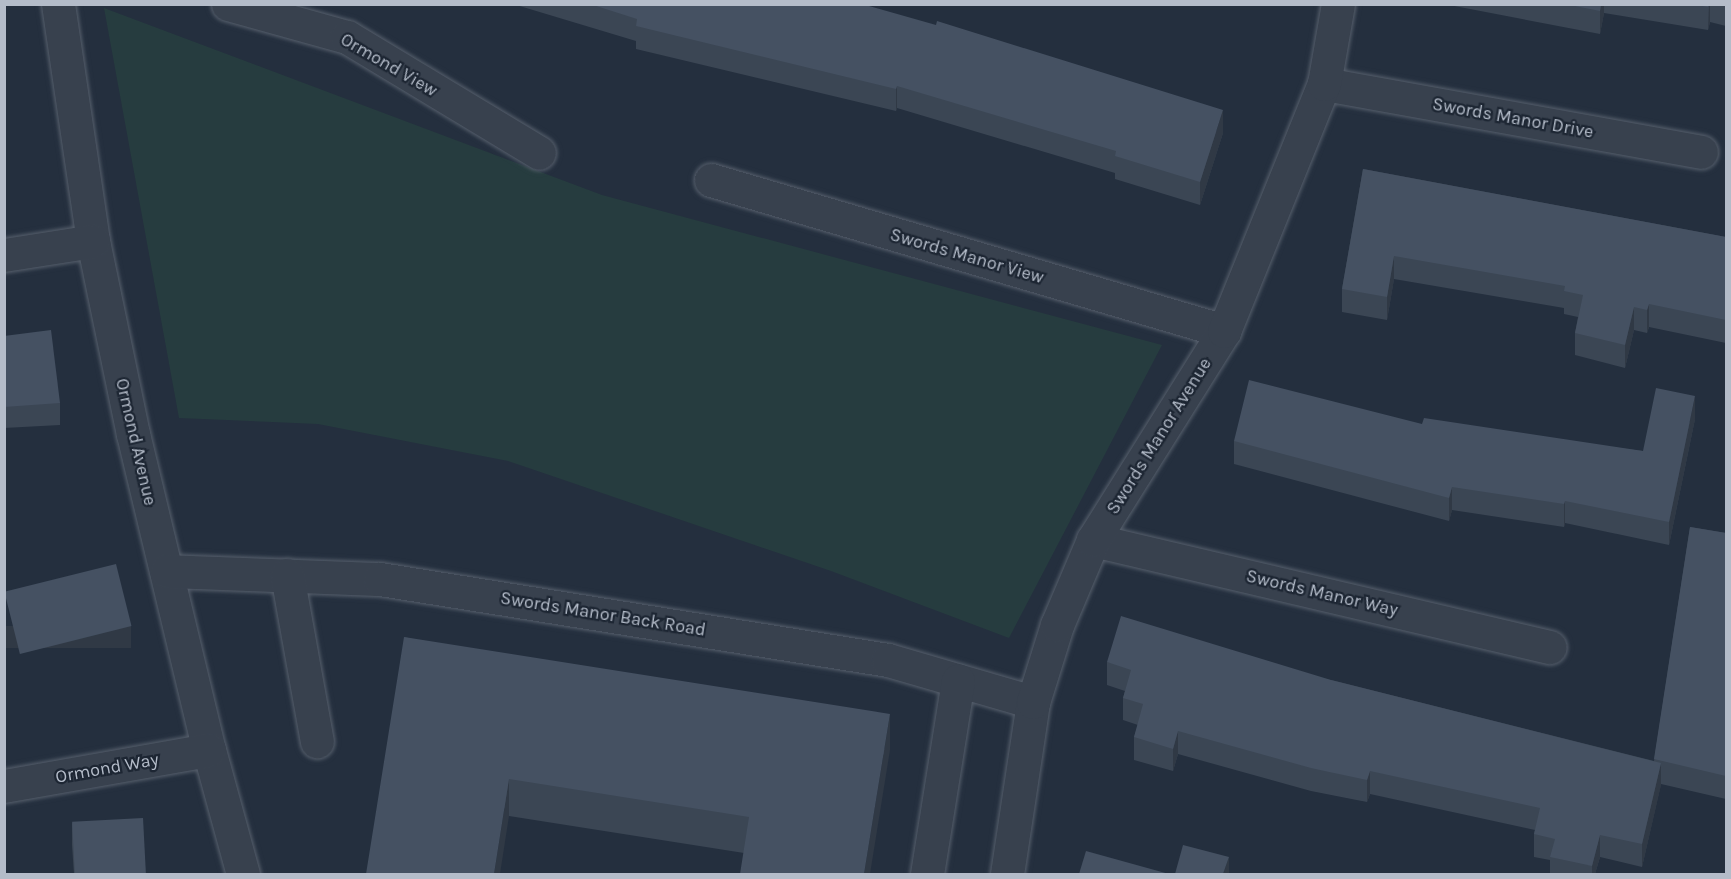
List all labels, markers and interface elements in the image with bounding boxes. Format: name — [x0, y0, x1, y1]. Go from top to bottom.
street label: Ormond View — [337, 29, 441, 101]
street label: Swords Manor Drive — [1431, 93, 1595, 143]
street label: Swords Manor View — [888, 224, 1046, 288]
street label: Swords Manor Avenue — [1102, 354, 1216, 518]
street label: Ormond Avenue — [111, 376, 161, 508]
street label: Swords Manor Way — [1244, 565, 1400, 621]
street label: Swords Manor Back Road — [499, 587, 707, 641]
street label: Ormond Way — [54, 748, 160, 788]

